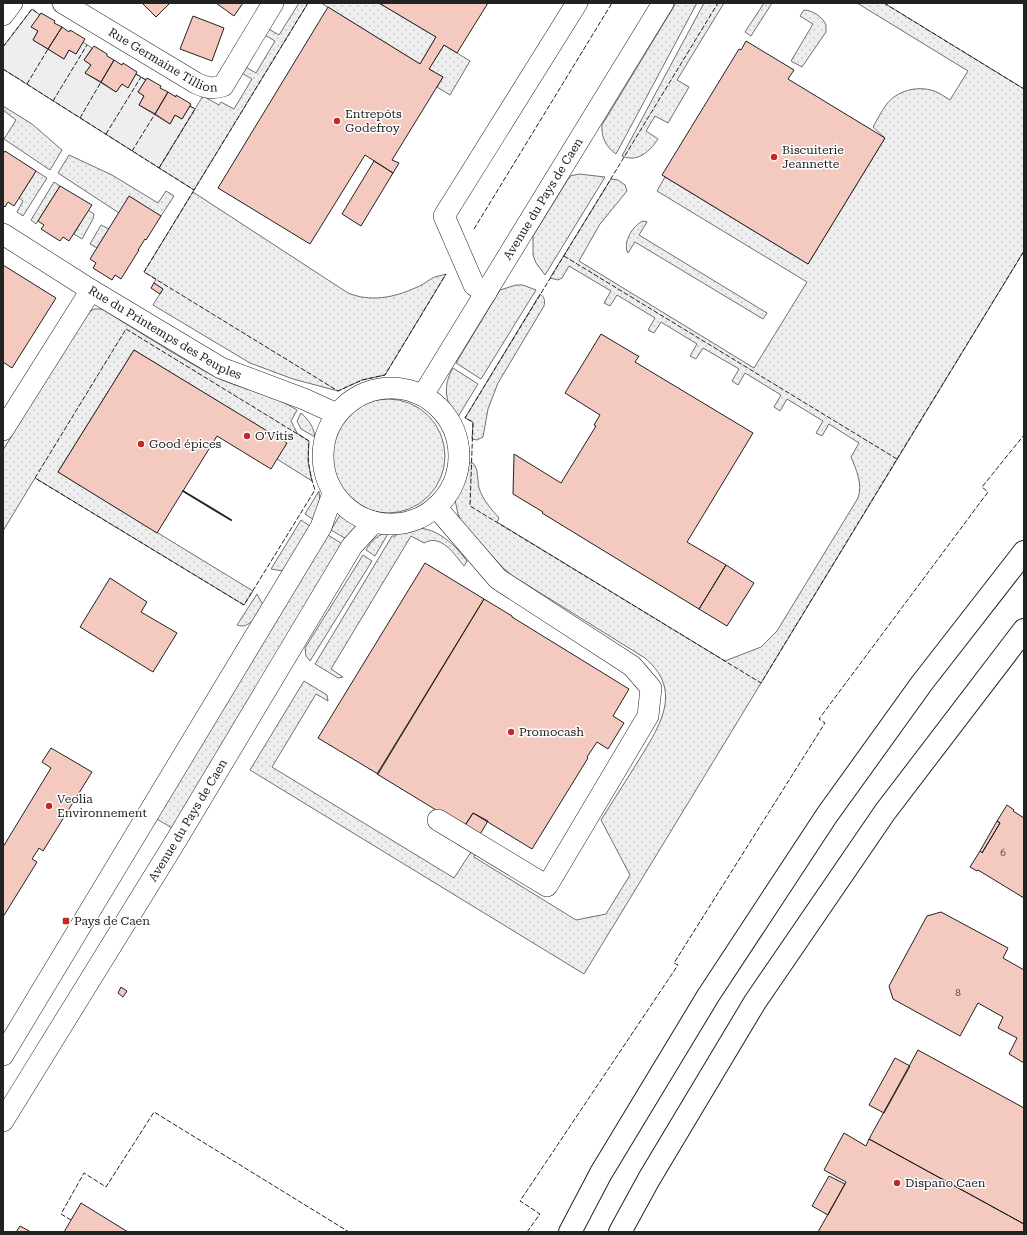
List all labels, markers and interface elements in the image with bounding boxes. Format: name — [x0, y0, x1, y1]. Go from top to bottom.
street label: Rue Germaine Tillion — [106, 25, 218, 95]
place label: Entrepôts Godefroy — [345, 107, 402, 135]
marker: Entrepôts Godefroy — [332, 116, 342, 126]
street label: Avenue du Pays de Caen — [500, 135, 586, 262]
place label: Biscuiterie Jeannette — [782, 143, 844, 171]
marker: Biscuiterie Jeannette — [769, 152, 779, 162]
street label: Rue du Printemps des Peuples — [86, 283, 244, 382]
place label: O'Vitis — [255, 429, 294, 443]
marker: O'Vitis — [242, 431, 252, 441]
place label: Good épices — [149, 437, 222, 451]
marker: Good épices — [136, 439, 146, 449]
place label: Promocash — [519, 725, 584, 739]
marker: Promocash — [506, 727, 516, 737]
street label: Avenue du Pays de Caen — [146, 756, 230, 884]
place label: Veolia Environnement — [57, 792, 148, 820]
marker: Veolia Environnement — [44, 801, 54, 811]
house number: 6 — [1000, 847, 1006, 858]
place label: Pays de Caen — [74, 914, 150, 928]
marker: Pays de Caen — [61, 916, 71, 926]
house number: 8 — [955, 987, 961, 998]
place label: Dispano Caen — [905, 1176, 986, 1190]
marker: Dispano Caen — [892, 1178, 902, 1188]

